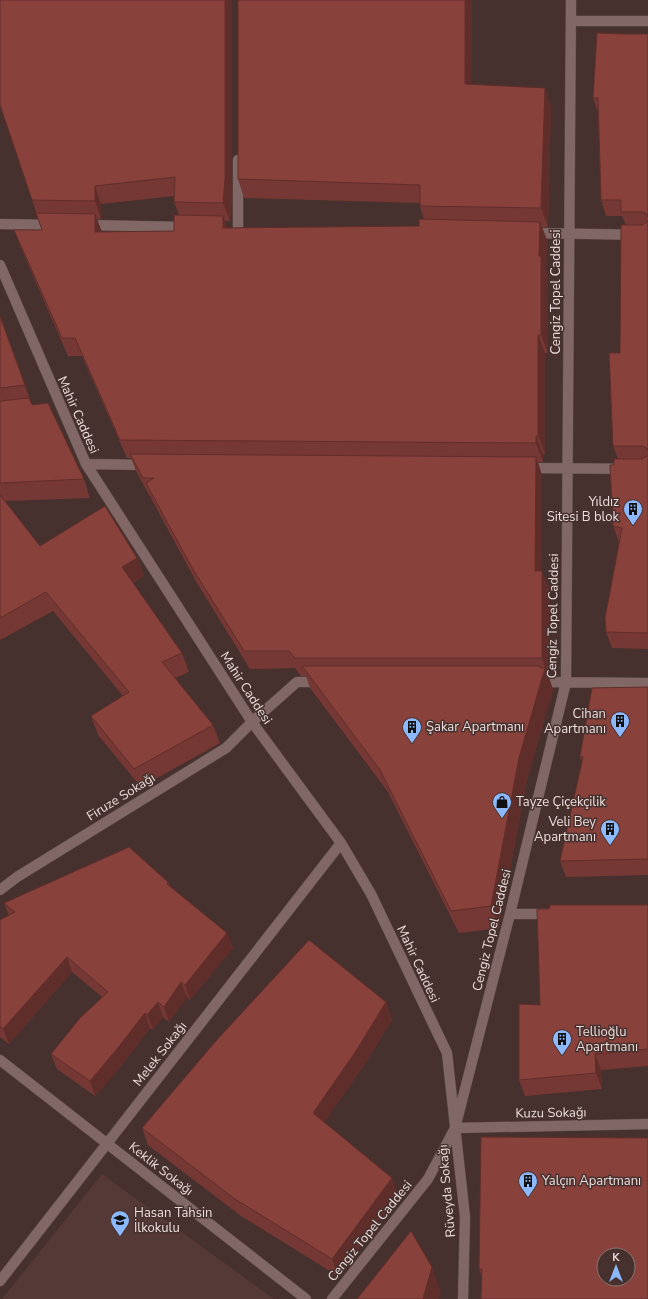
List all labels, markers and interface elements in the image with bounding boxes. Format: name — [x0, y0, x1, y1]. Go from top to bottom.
street label: Cengiz Topel Caddesi — [547, 229, 565, 355]
street label: Mahir Caddesi — [53, 373, 103, 457]
place label: Yıldız Sitesi B blok — [547, 493, 619, 526]
building icon: Yıldız Sitesi B blok — [622, 498, 644, 526]
street label: Cengiz Topel Caddesi — [543, 553, 563, 679]
street label: Mahir Caddesi — [216, 648, 276, 728]
place label: Cihan Apartmanı — [544, 705, 606, 738]
building icon: Cihan Apartmanı — [609, 710, 631, 738]
building icon: Şakar Apartmanı — [401, 716, 423, 744]
place label: Şakar Apartmanı — [426, 718, 524, 736]
street label: Firuze Sokağı — [83, 769, 159, 825]
shop icon: Tayze Çiçekçilik — [491, 791, 513, 819]
place label: Tayze Çiçekçilik — [516, 793, 606, 811]
place label: Veli Bey Apartmanı — [534, 813, 596, 846]
building icon: Veli Bey Apartmanı — [599, 818, 621, 846]
street label: Cengiz Topel Caddesi — [468, 867, 516, 993]
street label: Mahir Caddesi — [392, 923, 444, 1005]
street label: Melek Sokağı — [129, 1018, 191, 1090]
place label: Tellioğlu Apartmanı — [576, 1023, 638, 1056]
building icon: Tellioğlu Apartmanı — [551, 1028, 573, 1056]
street label: Kuzu Sokağı — [515, 1103, 587, 1123]
street label: Keklik Sokağı — [125, 1138, 197, 1200]
street label: Rüveyda Sokağı — [434, 1144, 460, 1238]
building icon: Yalçın Apartmanı — [517, 1170, 539, 1198]
place label: Yalçın Apartmanı — [541, 1172, 641, 1190]
street label: Cengiz Topel Caddesi — [324, 1177, 416, 1285]
place label: Hasan Tahsin İlkokulu — [134, 1204, 212, 1237]
school or university icon: Hasan Tahsin İlkokulu — [109, 1209, 131, 1237]
north arrow — [596, 1247, 636, 1287]
text: K — [612, 1250, 620, 1265]

